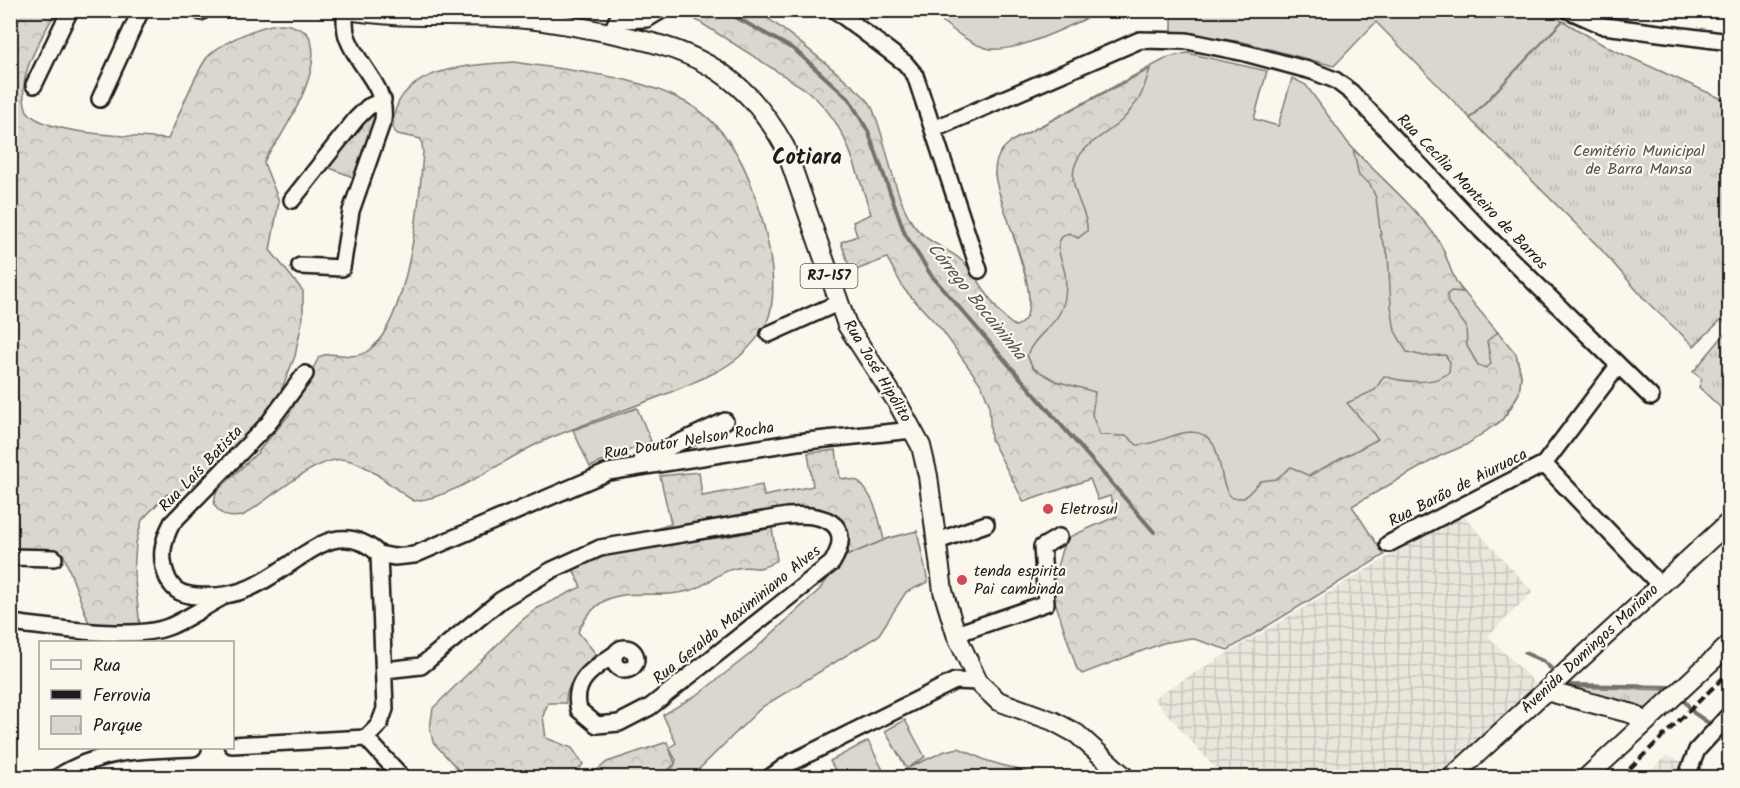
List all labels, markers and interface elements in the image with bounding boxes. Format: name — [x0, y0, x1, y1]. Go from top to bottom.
street label: Rua Cecília Monteiro de Barros — [1390, 108, 1554, 276]
park label: Cemitério Municipal de Barra Mansa — [1573, 139, 1705, 182]
district label: Cotiara — [772, 141, 842, 176]
water label: Córrego Bocaininha — [919, 237, 1034, 369]
road number: RJ-157 — [800, 264, 858, 288]
street label: Rua José Hipólito — [836, 315, 918, 427]
street label: Rua Doutor Nelson Rocha — [602, 415, 776, 467]
street label: Rua Laís Batista — [153, 420, 249, 518]
street label: Rua Barão de Aiuruoca — [1384, 442, 1532, 534]
place label: Eletrosul — [1060, 497, 1118, 522]
marker: Eletrosul — [1041, 502, 1055, 516]
street label: Rua Geraldo Maximiniano Alves — [648, 539, 827, 691]
place label: tenda espirita Pai cambinda — [974, 559, 1066, 602]
marker: tenda espirita Pai cambinda — [955, 573, 969, 587]
street label: Avenida Domingos Mariano — [1515, 578, 1665, 720]
legend — [39, 641, 234, 749]
text: Rua — [93, 652, 121, 681]
text: Ferrovia — [93, 682, 151, 711]
text: Parque — [93, 712, 142, 741]

